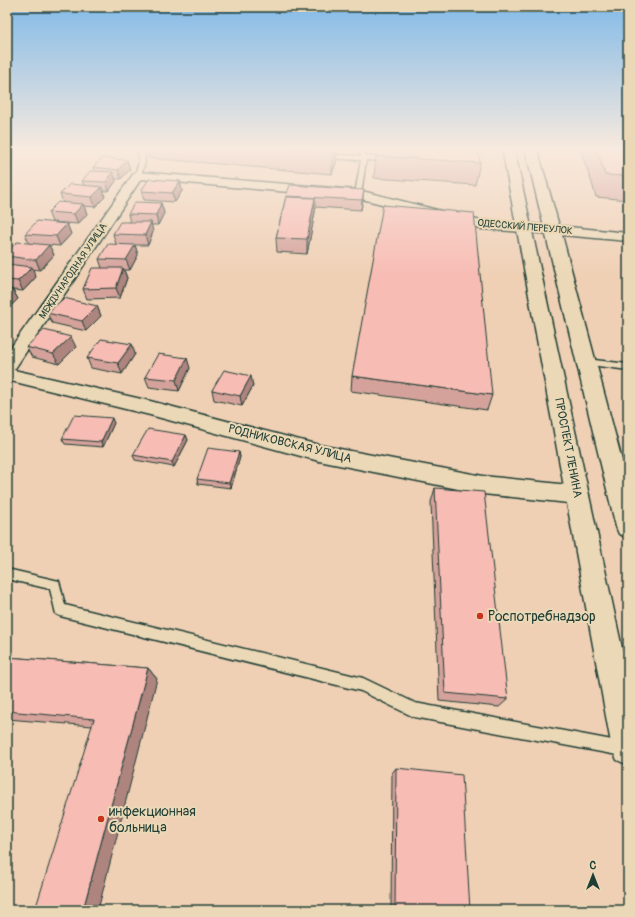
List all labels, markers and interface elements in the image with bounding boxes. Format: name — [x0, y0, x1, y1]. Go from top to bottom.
street label: ОДЕССКИЙ ПЕРЕУЛОК — [477, 216, 573, 237]
street label: МЕЖДУНАРОДНАЯ УЛИЦА — [36, 220, 110, 321]
street label: ПРОСПЕКТ ЛЕНИНА — [551, 397, 585, 499]
street label: РОДНИКОВСКАЯ УЛИЦА — [227, 421, 353, 467]
place label: Роспотребнадзор — [488, 608, 596, 625]
marker: Роспотребнадзор — [475, 611, 485, 621]
place label: инфекционная больница — [109, 803, 196, 836]
marker: инфекционная больница — [96, 814, 106, 824]
north arrow — [573, 855, 613, 895]
text: С — [590, 859, 597, 872]

